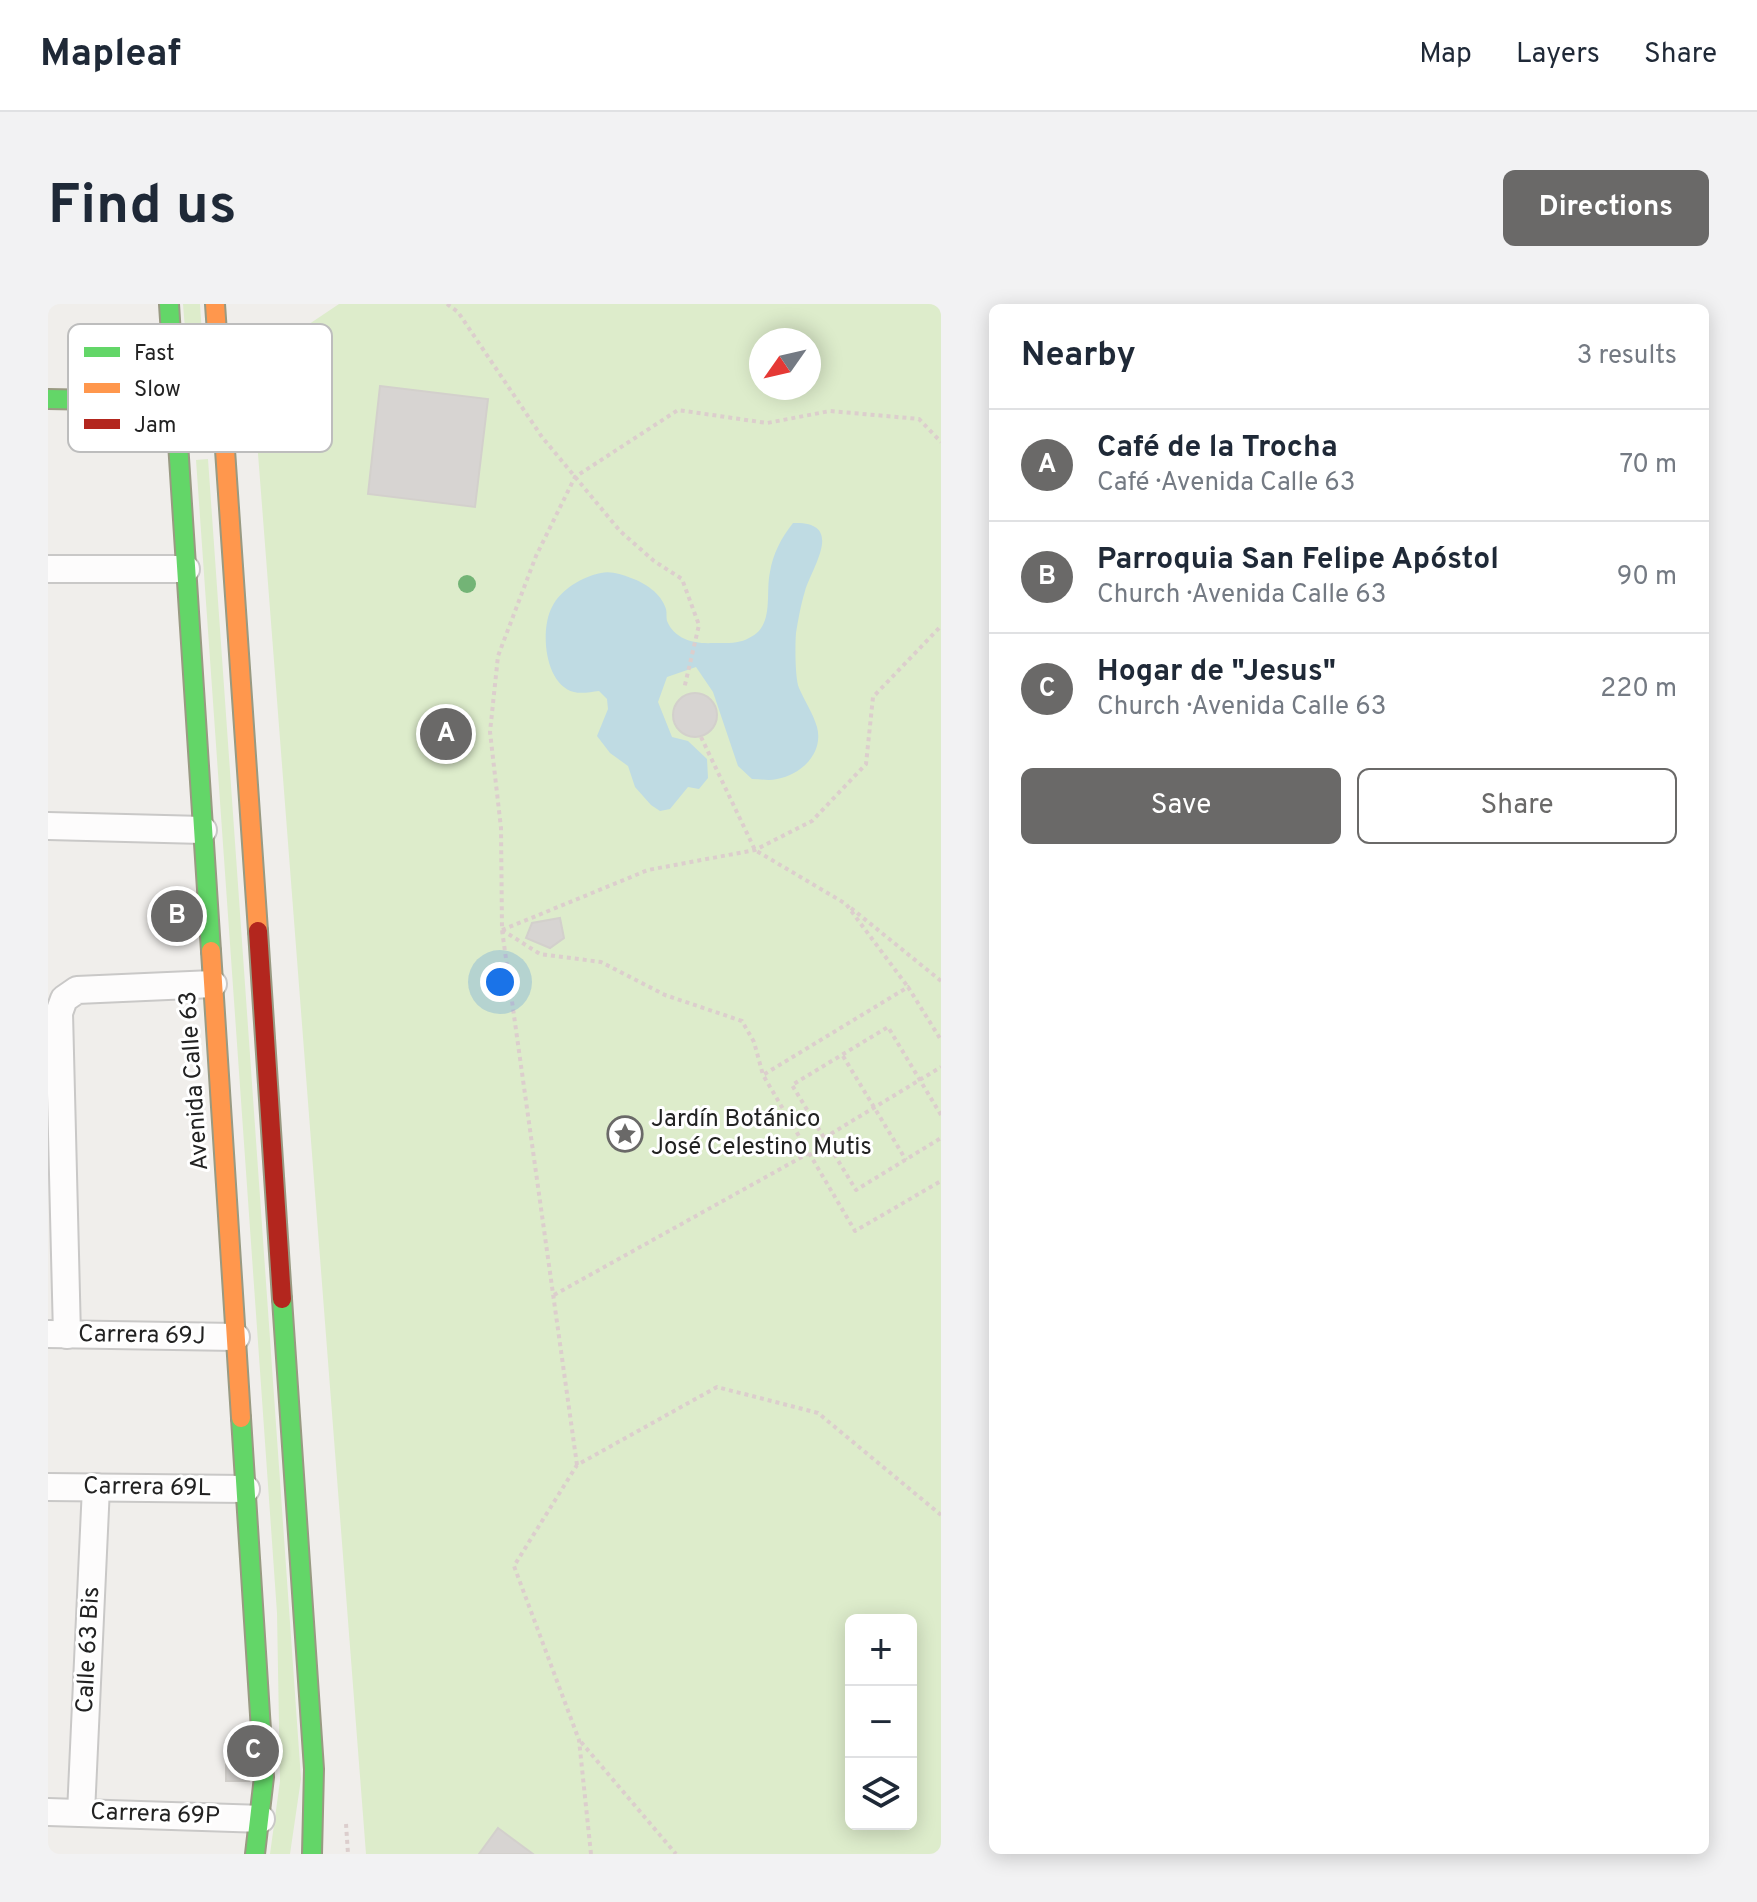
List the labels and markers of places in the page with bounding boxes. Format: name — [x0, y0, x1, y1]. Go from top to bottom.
pin: A — [420, 704, 472, 764]
pin: B — [151, 886, 203, 946]
place label: Jardín Botánico José Celestino Mutis — [651, 1105, 872, 1163]
place icon: Jardín Botánico José Celestino Mutis — [606, 1115, 644, 1153]
pin: C — [227, 1721, 279, 1781]

